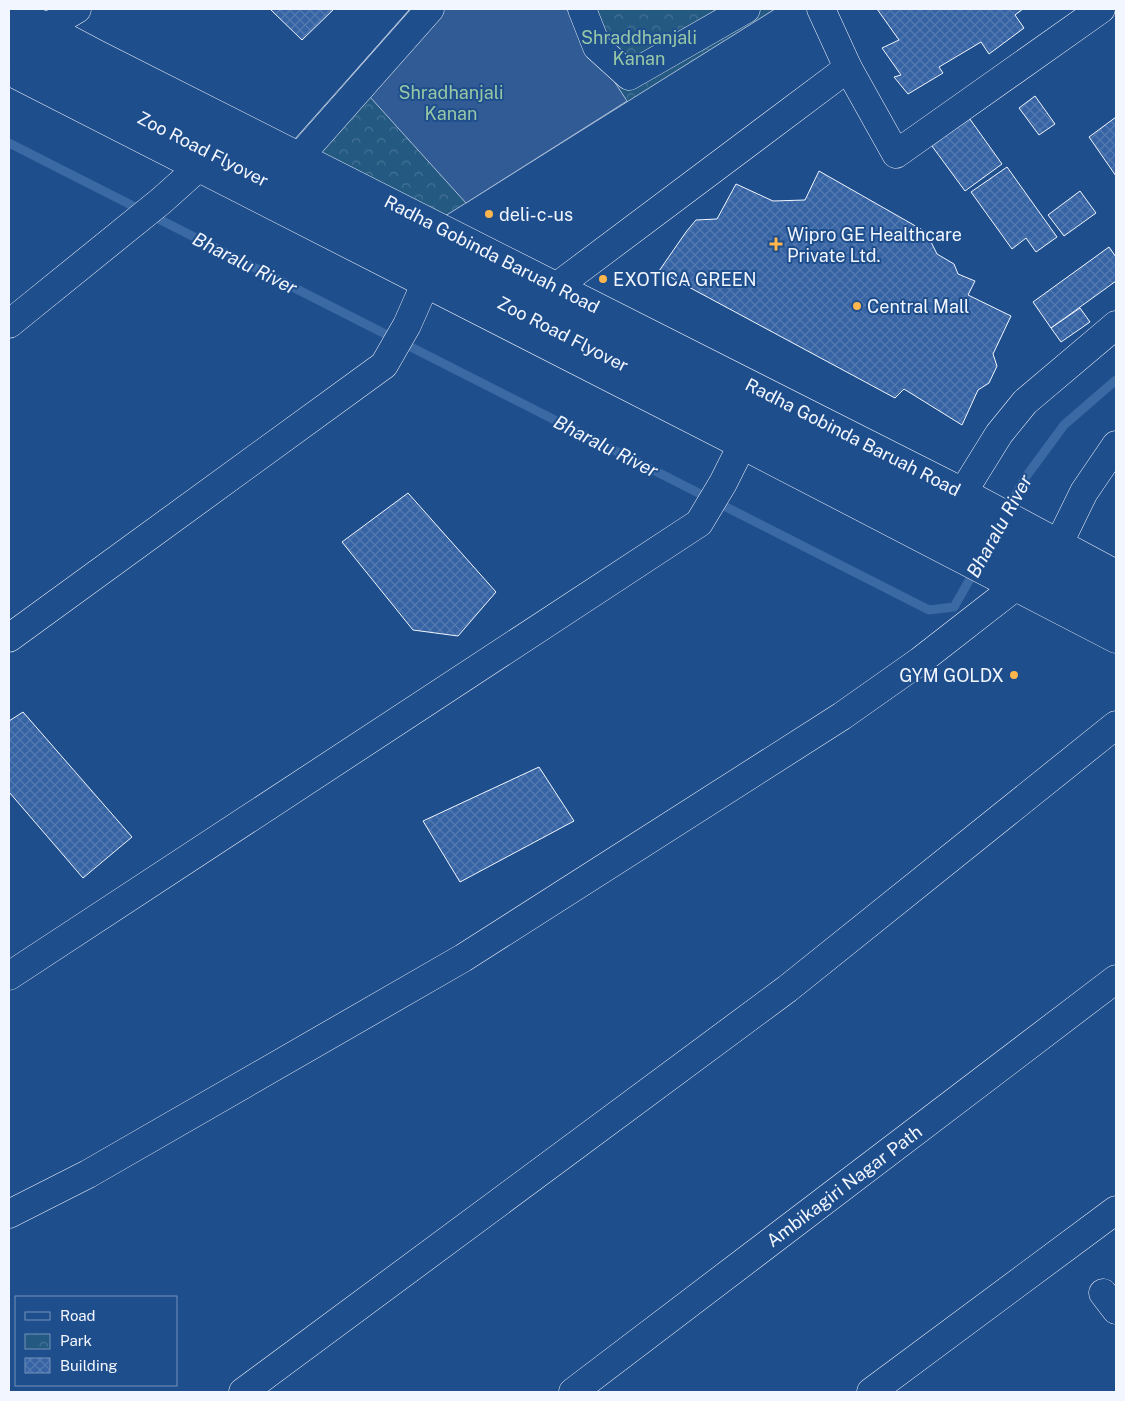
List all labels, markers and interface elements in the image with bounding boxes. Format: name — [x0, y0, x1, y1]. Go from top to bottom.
park label: Shraddhanjali Kanan — [581, 27, 697, 69]
park label: Shradhanjali Kanan — [398, 82, 504, 124]
street label: Zoo Road Flyover — [134, 107, 272, 191]
street label: Radha Gobinda Baruah Road — [381, 191, 603, 317]
place label: deli-c-us — [499, 204, 573, 225]
marker: deli-c-us — [483, 208, 495, 220]
place label: Wipro GE Healthcare Private Ltd. — [787, 224, 962, 266]
water label: Bharalu River — [189, 227, 302, 299]
marker: Wipro GE Healthcare Private Ltd. — [769, 237, 783, 251]
place label: EXOTICA GREEN — [613, 269, 757, 290]
marker: EXOTICA GREEN — [597, 273, 609, 285]
street label: Zoo Road Flyover — [494, 292, 632, 376]
place label: Central Mall — [867, 296, 970, 317]
marker: Central Mall — [851, 300, 863, 312]
street label: Radha Gobinda Baruah Road — [742, 374, 964, 500]
water label: Bharalu River — [550, 410, 663, 482]
water label: Bharalu River — [962, 470, 1037, 581]
place label: GYM GOLDX — [899, 665, 1004, 686]
marker: GYM GOLDX — [1008, 669, 1020, 681]
street label: Ambikagiri Nagar Path — [762, 1121, 926, 1251]
legend — [15, 1296, 178, 1386]
text: Road — [60, 1307, 96, 1324]
text: Park — [60, 1332, 92, 1349]
text: Building — [60, 1357, 118, 1374]

